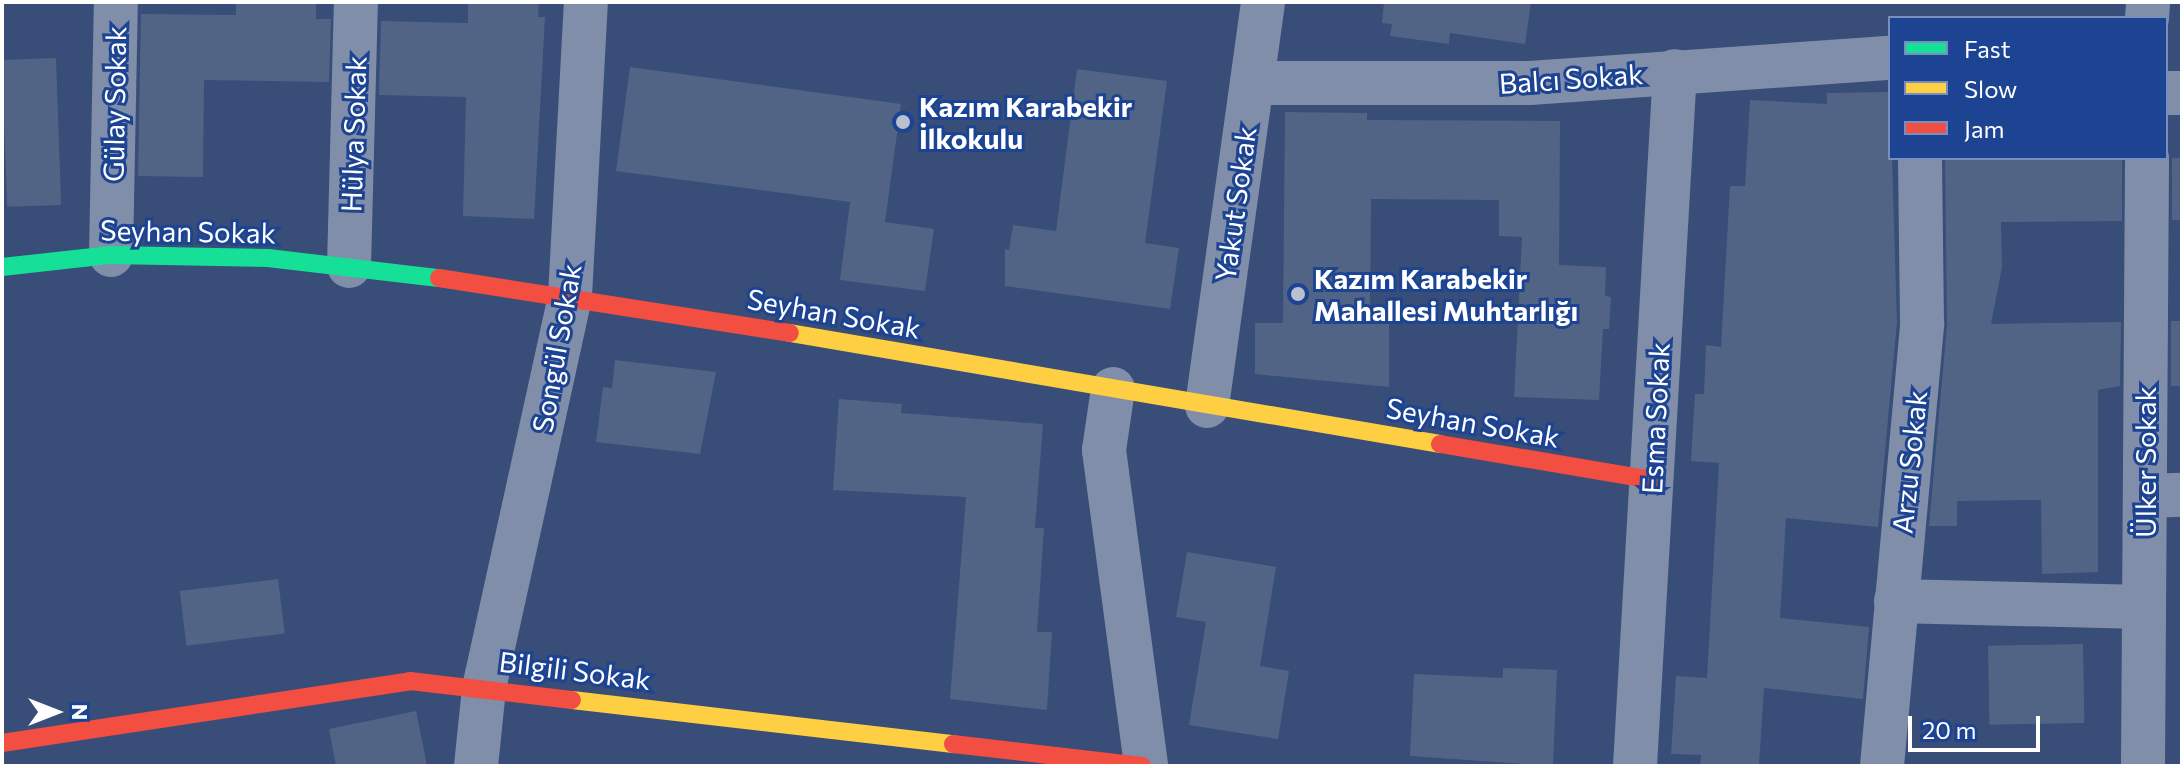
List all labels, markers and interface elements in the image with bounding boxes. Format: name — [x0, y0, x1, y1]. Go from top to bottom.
legend — [1888, 16, 2168, 160]
street label: Gülay Sokak — [96, 26, 132, 182]
text: Fast — [1964, 34, 2011, 63]
street label: Hülya Sokak — [333, 55, 373, 213]
street label: Balcı Sokak — [1498, 56, 1644, 100]
text: Slow — [1964, 74, 2017, 103]
place label: Kazım Karabekir İlkokulu — [919, 89, 1132, 155]
marker: Kazım Karabekir İlkokulu — [894, 113, 912, 131]
text: Jam — [1964, 114, 2004, 143]
street label: Yakut Sokak — [1208, 124, 1262, 284]
street label: Seyhan Sokak — [100, 213, 276, 249]
street label: Songül Sokak — [525, 261, 587, 435]
place label: Kazım Karabekir Mahallesi Muhtarlığı — [1314, 261, 1578, 327]
street label: Seyhan Sokak — [745, 281, 923, 345]
marker: Kazım Karabekir Mahallesi Muhtarlığı — [1289, 285, 1307, 303]
street label: Esma Sokak — [1634, 341, 1676, 495]
street label: Ülker Sokak — [2128, 386, 2162, 538]
street label: Arzu Sokak — [1885, 389, 1933, 535]
street label: Seyhan Sokak — [1384, 390, 1562, 454]
street label: Bilgili Sokak — [497, 644, 653, 696]
north arrow — [16, 672, 96, 752]
scale bar — [1912, 700, 2044, 750]
text: N — [67, 704, 94, 720]
text: 20 m — [1922, 715, 1976, 744]

